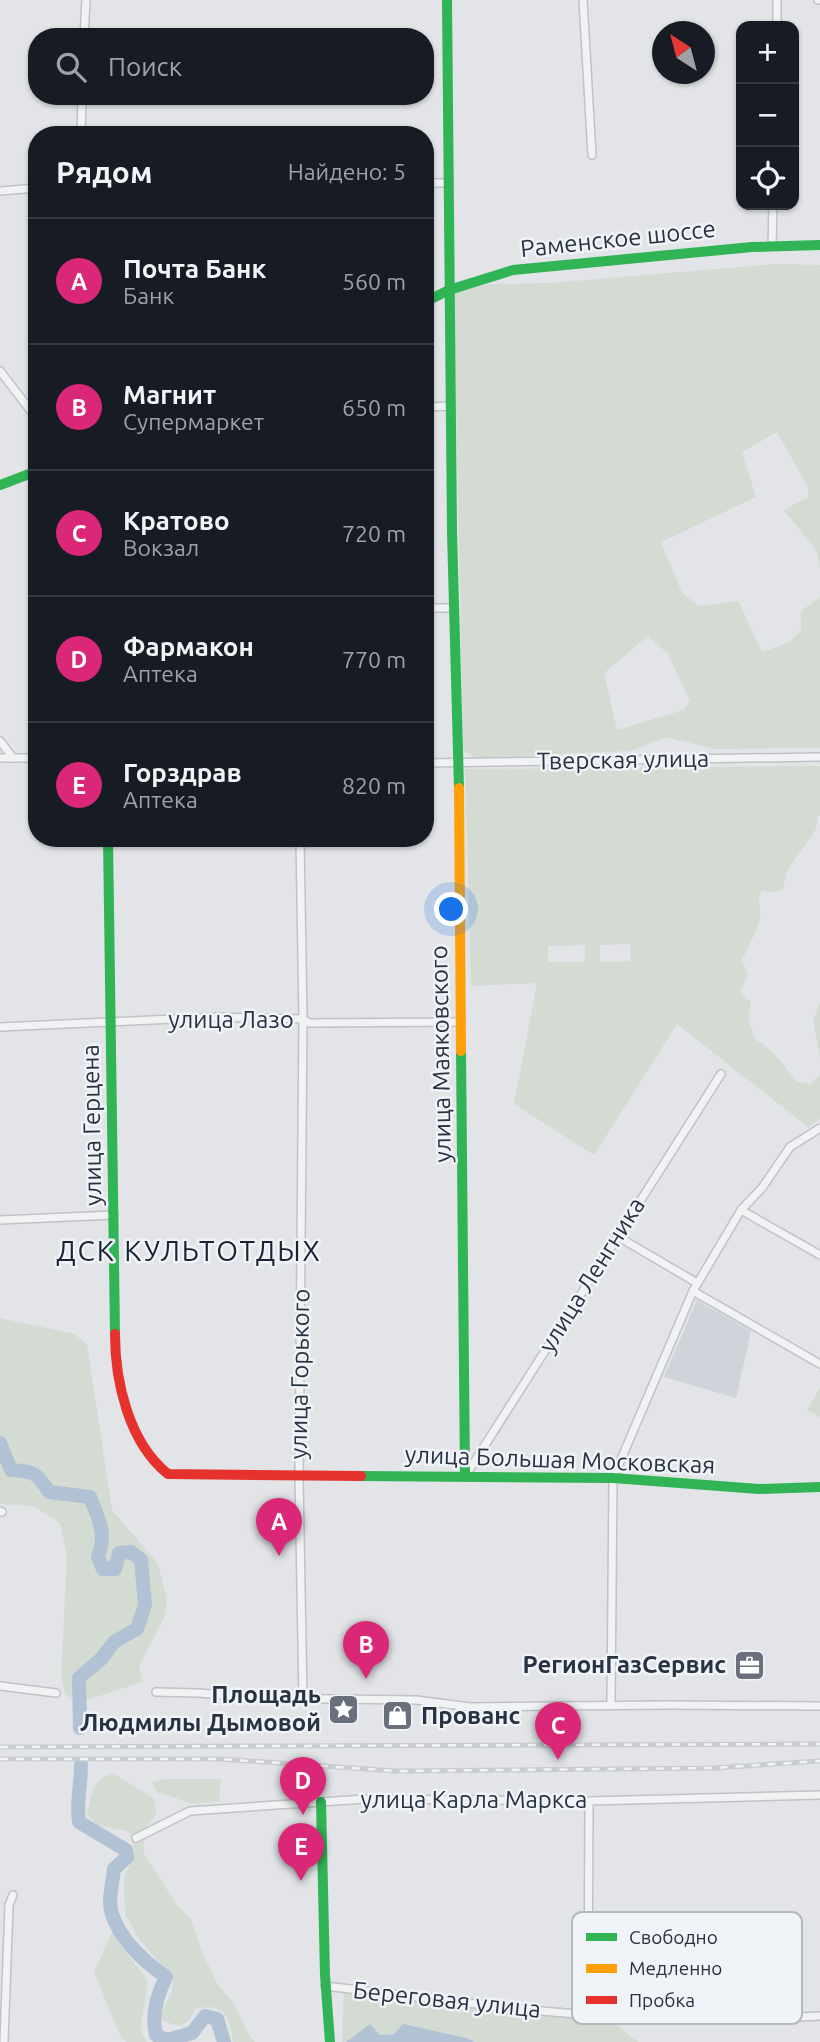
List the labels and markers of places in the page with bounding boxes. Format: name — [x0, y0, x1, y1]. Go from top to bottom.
pin: A — [256, 1498, 302, 1556]
pin: B — [343, 1621, 389, 1679]
office icon: РегионГазСервис — [732, 1648, 766, 1682]
place label: РегионГазСервис — [522, 1651, 726, 1678]
place label: Площадь Людмилы Дымовой — [80, 1681, 321, 1736]
place icon: Площадь Людмилы Дымовой — [327, 1692, 361, 1726]
shop icon: Прованс — [381, 1699, 415, 1733]
place label: Прованс — [421, 1702, 520, 1729]
pin: C — [535, 1702, 581, 1760]
pin: D — [280, 1757, 326, 1815]
pin: E — [278, 1823, 324, 1881]

